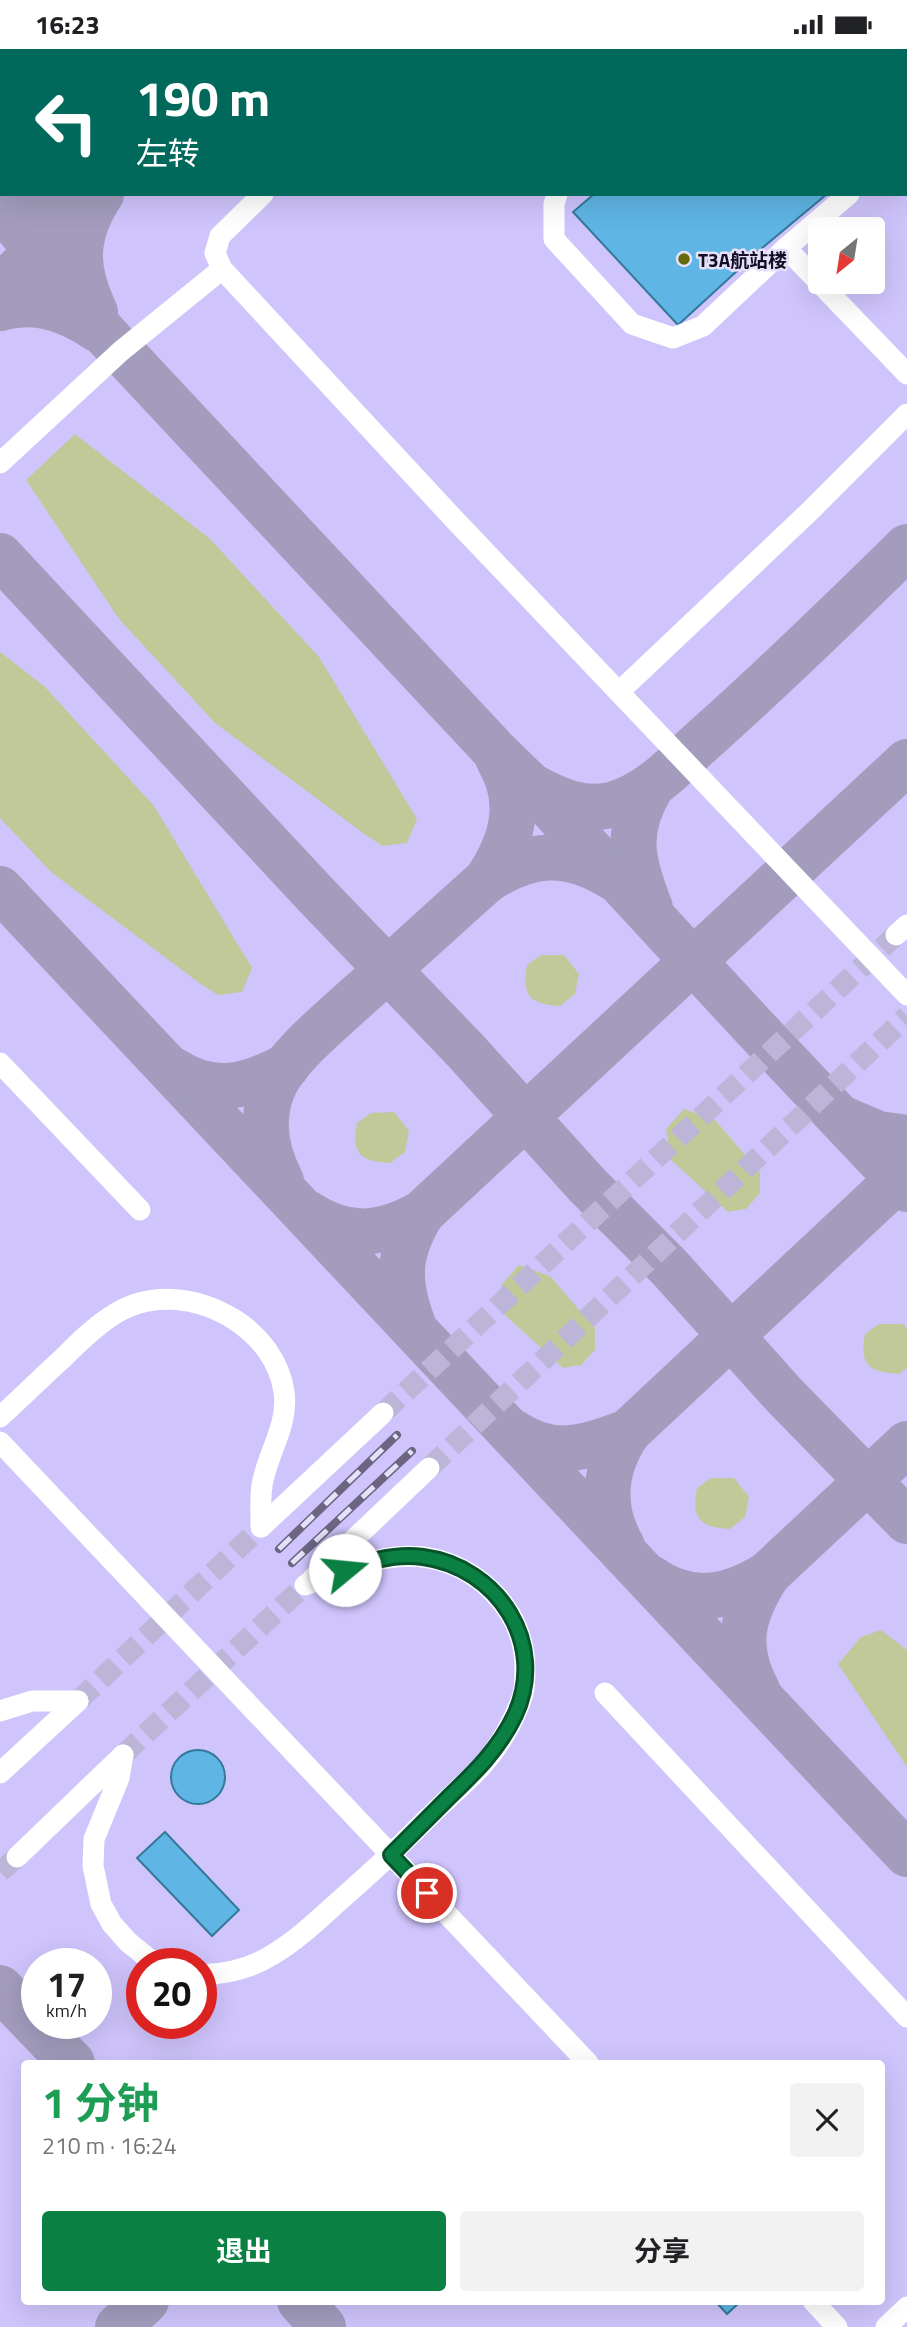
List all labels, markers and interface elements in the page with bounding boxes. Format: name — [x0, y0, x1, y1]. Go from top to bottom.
text: 16:23 — [35, 5, 100, 44]
text: 190 m — [136, 60, 270, 135]
icon: left — [21, 77, 112, 168]
text: 左转 — [136, 129, 200, 177]
north arrow — [808, 217, 886, 294]
map controls — [808, 217, 885, 294]
place label: T3A航站楼 — [698, 245, 787, 274]
marker: T3A航站楼 — [676, 251, 692, 267]
position arrow — [308, 1533, 382, 1607]
pin — [397, 1863, 457, 1923]
icon: arrive — [408, 1874, 446, 1912]
speed limit sign: 20 — [126, 1948, 217, 2039]
text: 17 — [47, 1957, 86, 2011]
text: km/h — [46, 1997, 87, 2024]
text: 1 分钟 — [42, 2070, 159, 2134]
button: close — [790, 2083, 864, 2157]
text: 210 m · 16:24 — [42, 2128, 177, 2163]
button: 退出 — [42, 2211, 446, 2291]
button: 分享 — [460, 2211, 864, 2291]

